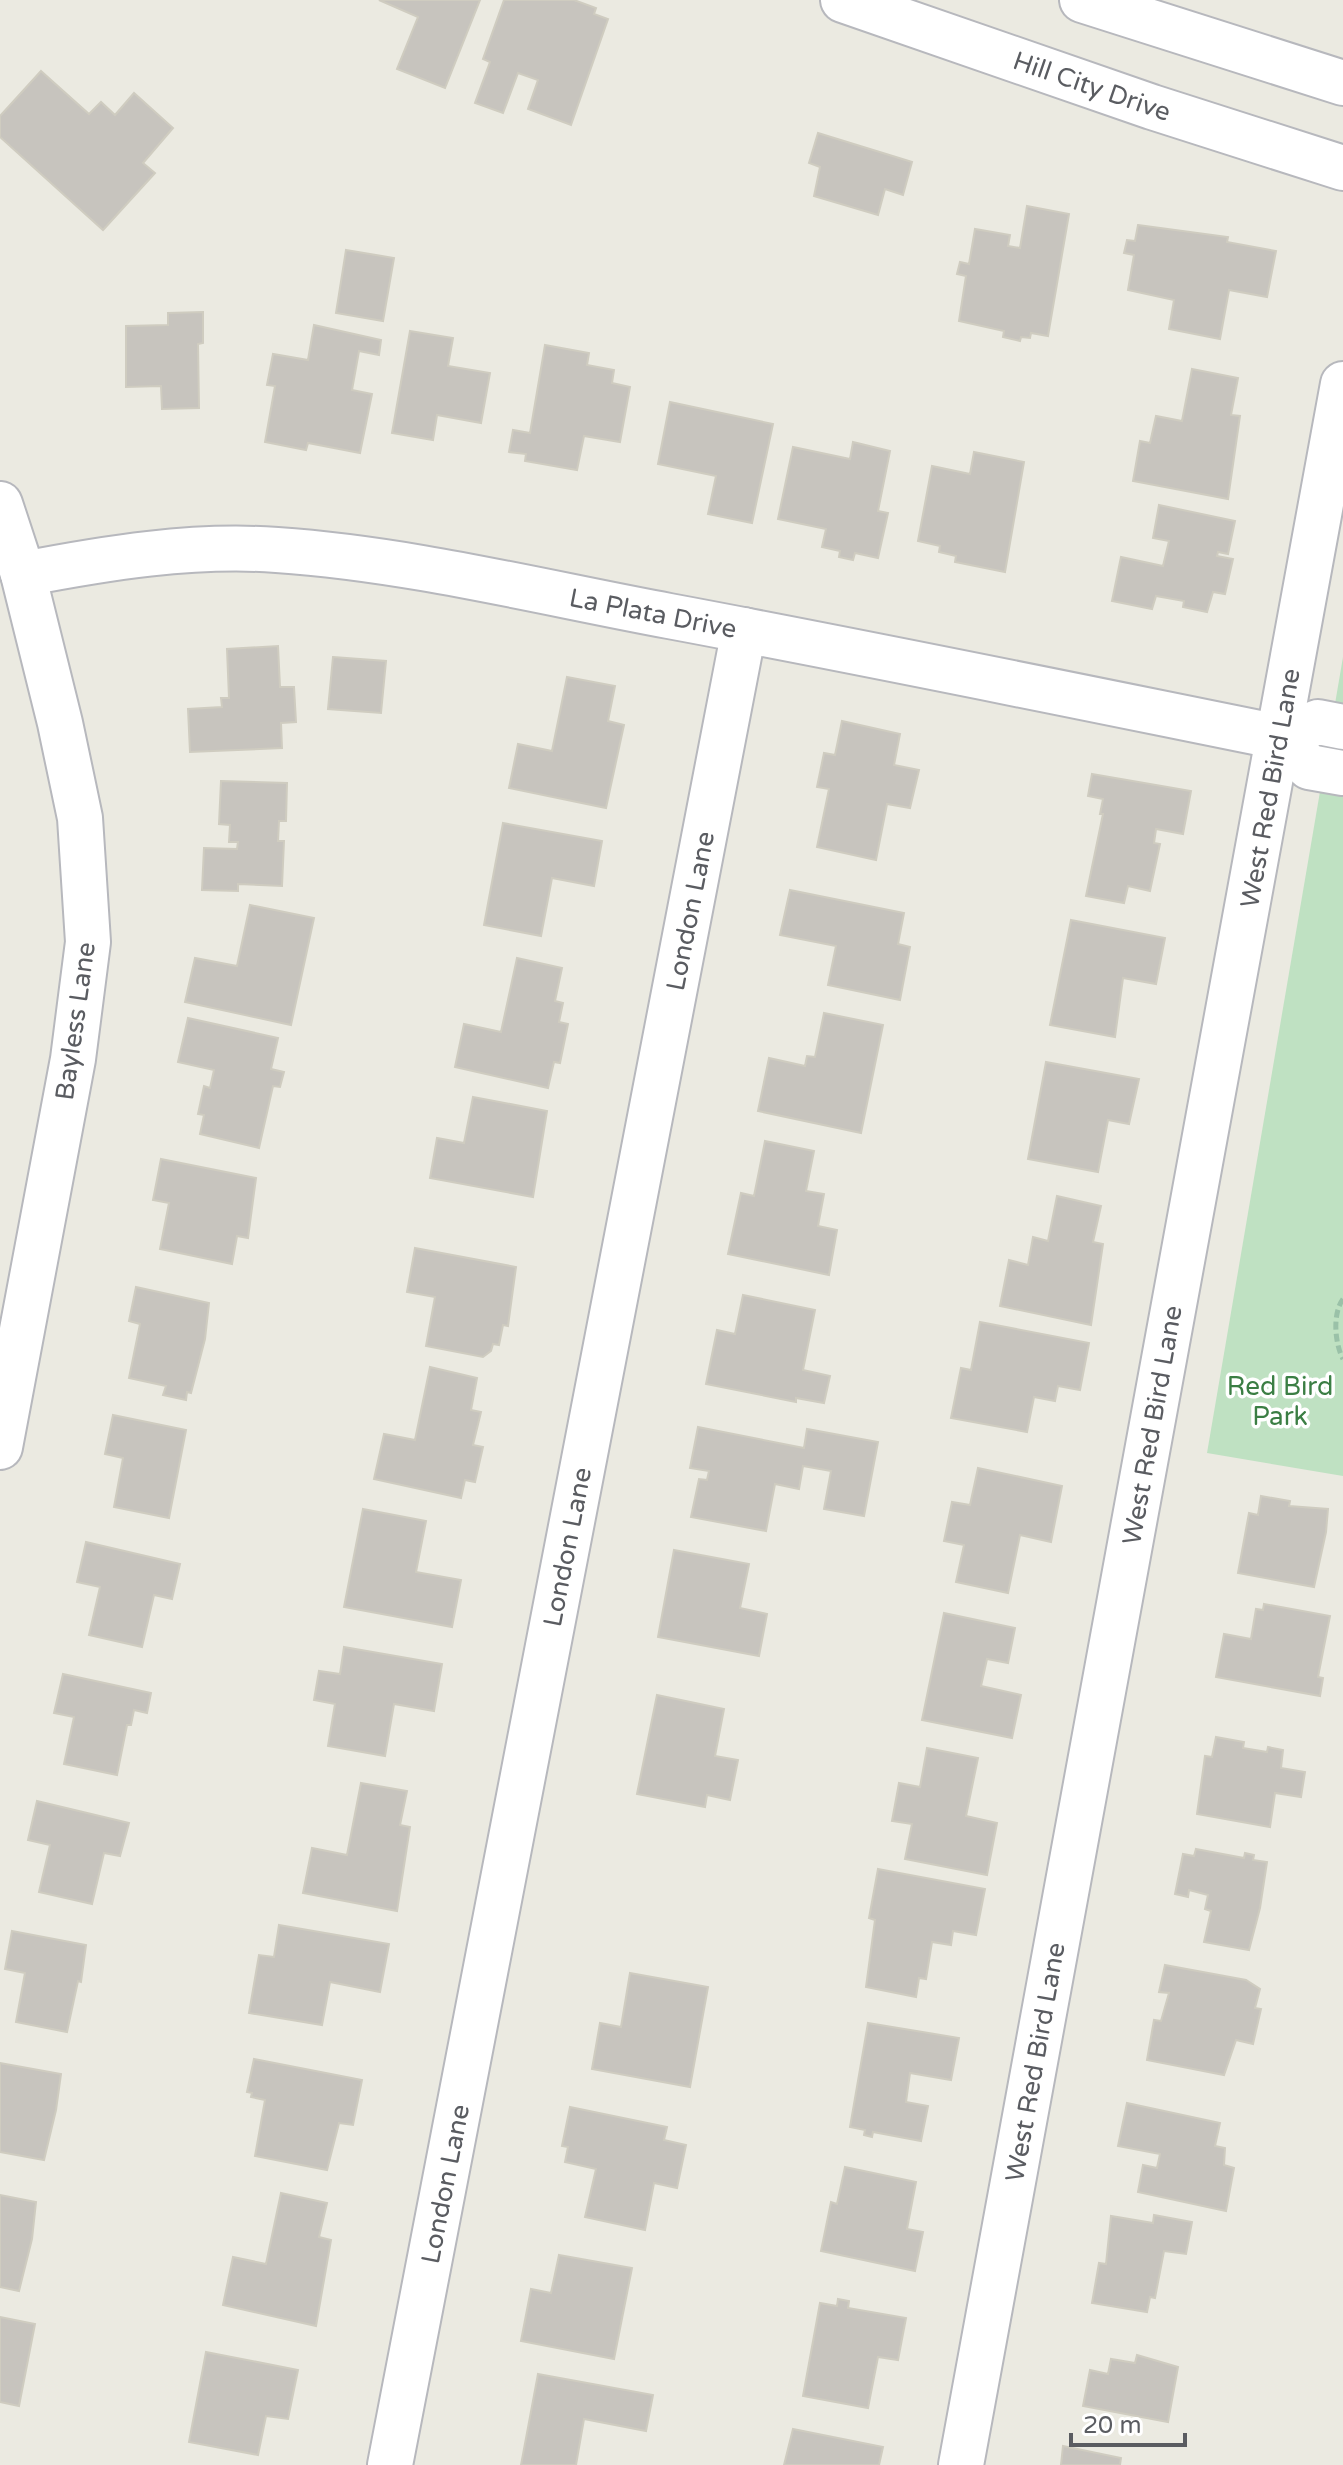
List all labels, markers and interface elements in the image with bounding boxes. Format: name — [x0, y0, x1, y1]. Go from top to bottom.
street label: Hill City Drive — [1009, 45, 1175, 128]
street label: La Plata Drive — [567, 582, 739, 645]
street label: West Red Bird Lane — [1234, 666, 1307, 910]
street label: London Lane — [660, 829, 721, 993]
street label: Bayless Lane — [49, 940, 102, 1102]
street label: West Red Bird Lane — [1116, 1303, 1189, 1547]
park label: Red Bird Park — [1227, 1371, 1333, 1432]
street label: London Lane — [537, 1465, 598, 1629]
street label: West Red Bird Lane — [999, 1940, 1072, 2184]
street label: London Lane — [415, 2102, 476, 2266]
scale bar — [1071, 2397, 1185, 2447]
text: 20 m — [1083, 2411, 1141, 2440]

